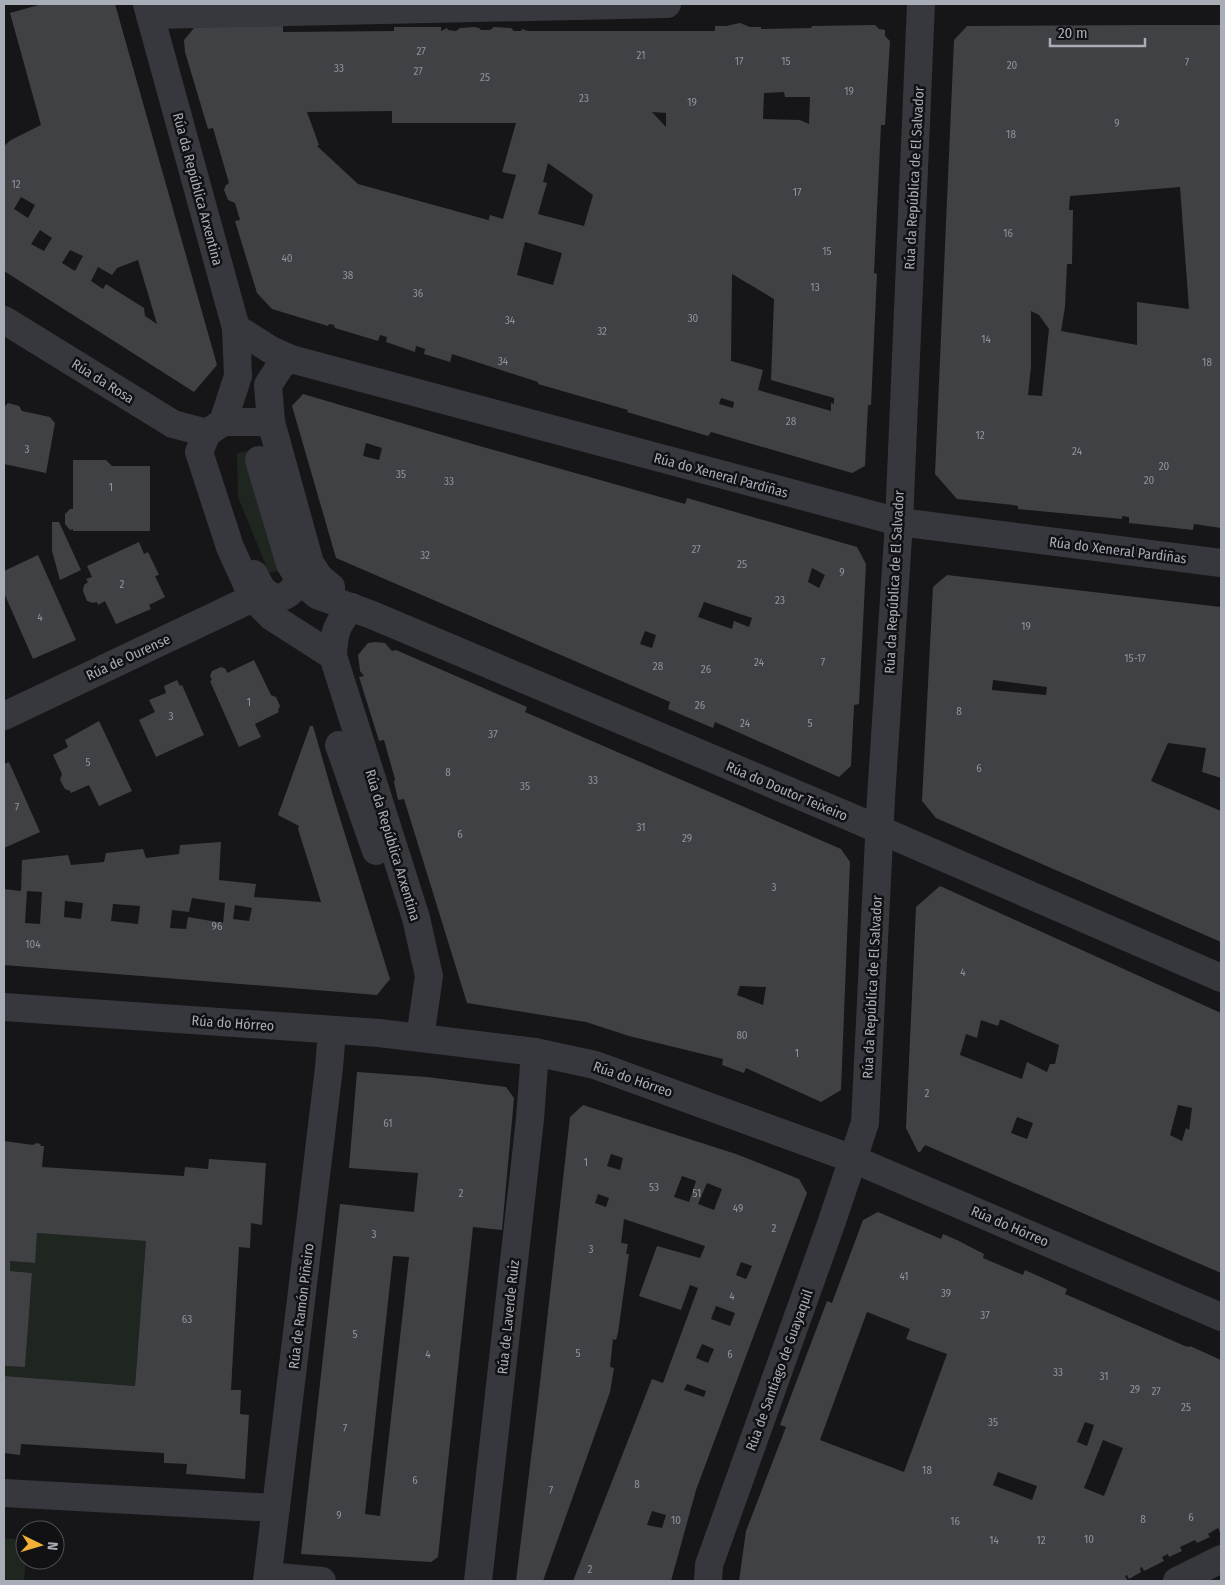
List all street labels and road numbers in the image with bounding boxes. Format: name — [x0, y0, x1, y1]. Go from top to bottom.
street label: Rúa da República de El Salvador — [901, 86, 928, 270]
street label: Rúa da República Arxentina — [169, 111, 226, 267]
street label: Rúa da Rosa — [68, 356, 137, 407]
street label: Rúa do Xeneral Pardiñas — [652, 449, 790, 502]
street label: Rúa da República de El Salvador — [881, 490, 908, 674]
street label: Rúa do Xeneral Pardiñas — [1048, 534, 1188, 567]
street label: Rúa de Ourense — [84, 631, 173, 684]
street label: Rúa do Doutor Teixeiro — [723, 758, 850, 825]
street label: Rúa da República Arxentina — [361, 767, 424, 923]
street label: Rúa da República de El Salvador — [859, 895, 886, 1079]
street label: Rúa do Hórreo — [191, 1012, 275, 1035]
street label: Rúa do Hórreo — [591, 1058, 675, 1101]
street label: Rúa do Hórreo — [968, 1202, 1051, 1250]
street label: Rúa de Ramón Piñeiro — [285, 1242, 318, 1370]
street label: Rúa de Laverde Ruiz — [494, 1259, 523, 1375]
street label: Rúa de Santiago de Guayaquil — [742, 1287, 817, 1453]

